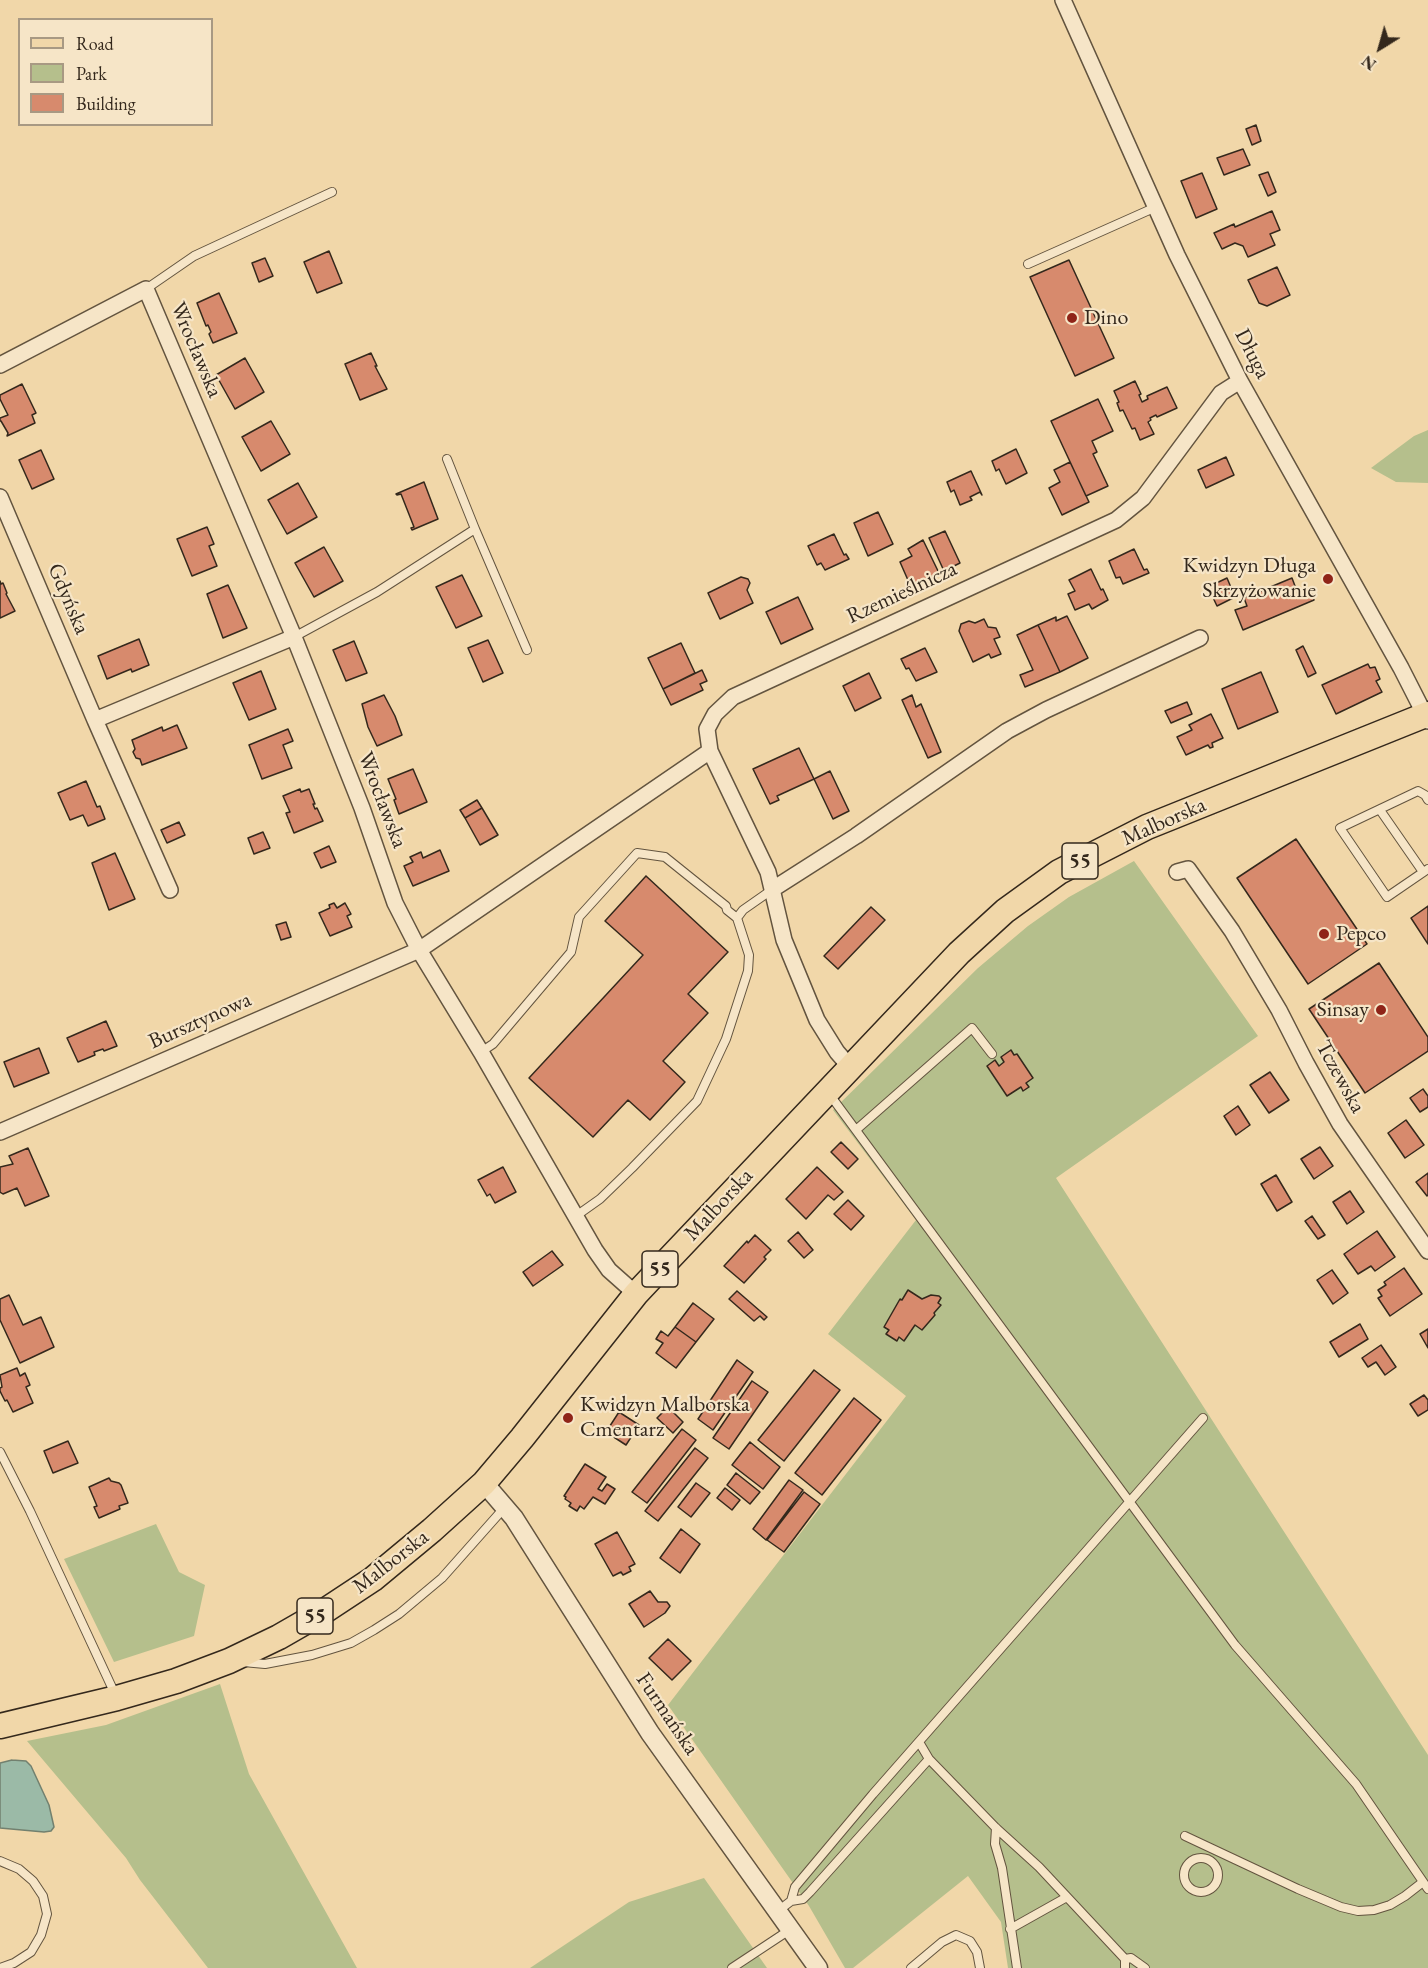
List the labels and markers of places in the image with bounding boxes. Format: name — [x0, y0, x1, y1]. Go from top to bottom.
place label: Dino — [1084, 305, 1128, 331]
marker: Dino — [1065, 311, 1079, 325]
place label: Kwidzyn Długa Skrzyżowanie — [1183, 553, 1316, 604]
marker: Kwidzyn Długa Skrzyżowanie — [1321, 572, 1335, 586]
place label: Pepco — [1336, 921, 1386, 947]
marker: Pepco — [1317, 927, 1331, 941]
place label: Sinsay — [1316, 997, 1369, 1023]
marker: Sinsay — [1374, 1003, 1388, 1017]
place label: Kwidzyn Malborska Cmentarz — [580, 1392, 750, 1444]
marker: Kwidzyn Malborska Cmentarz — [561, 1411, 575, 1425]

